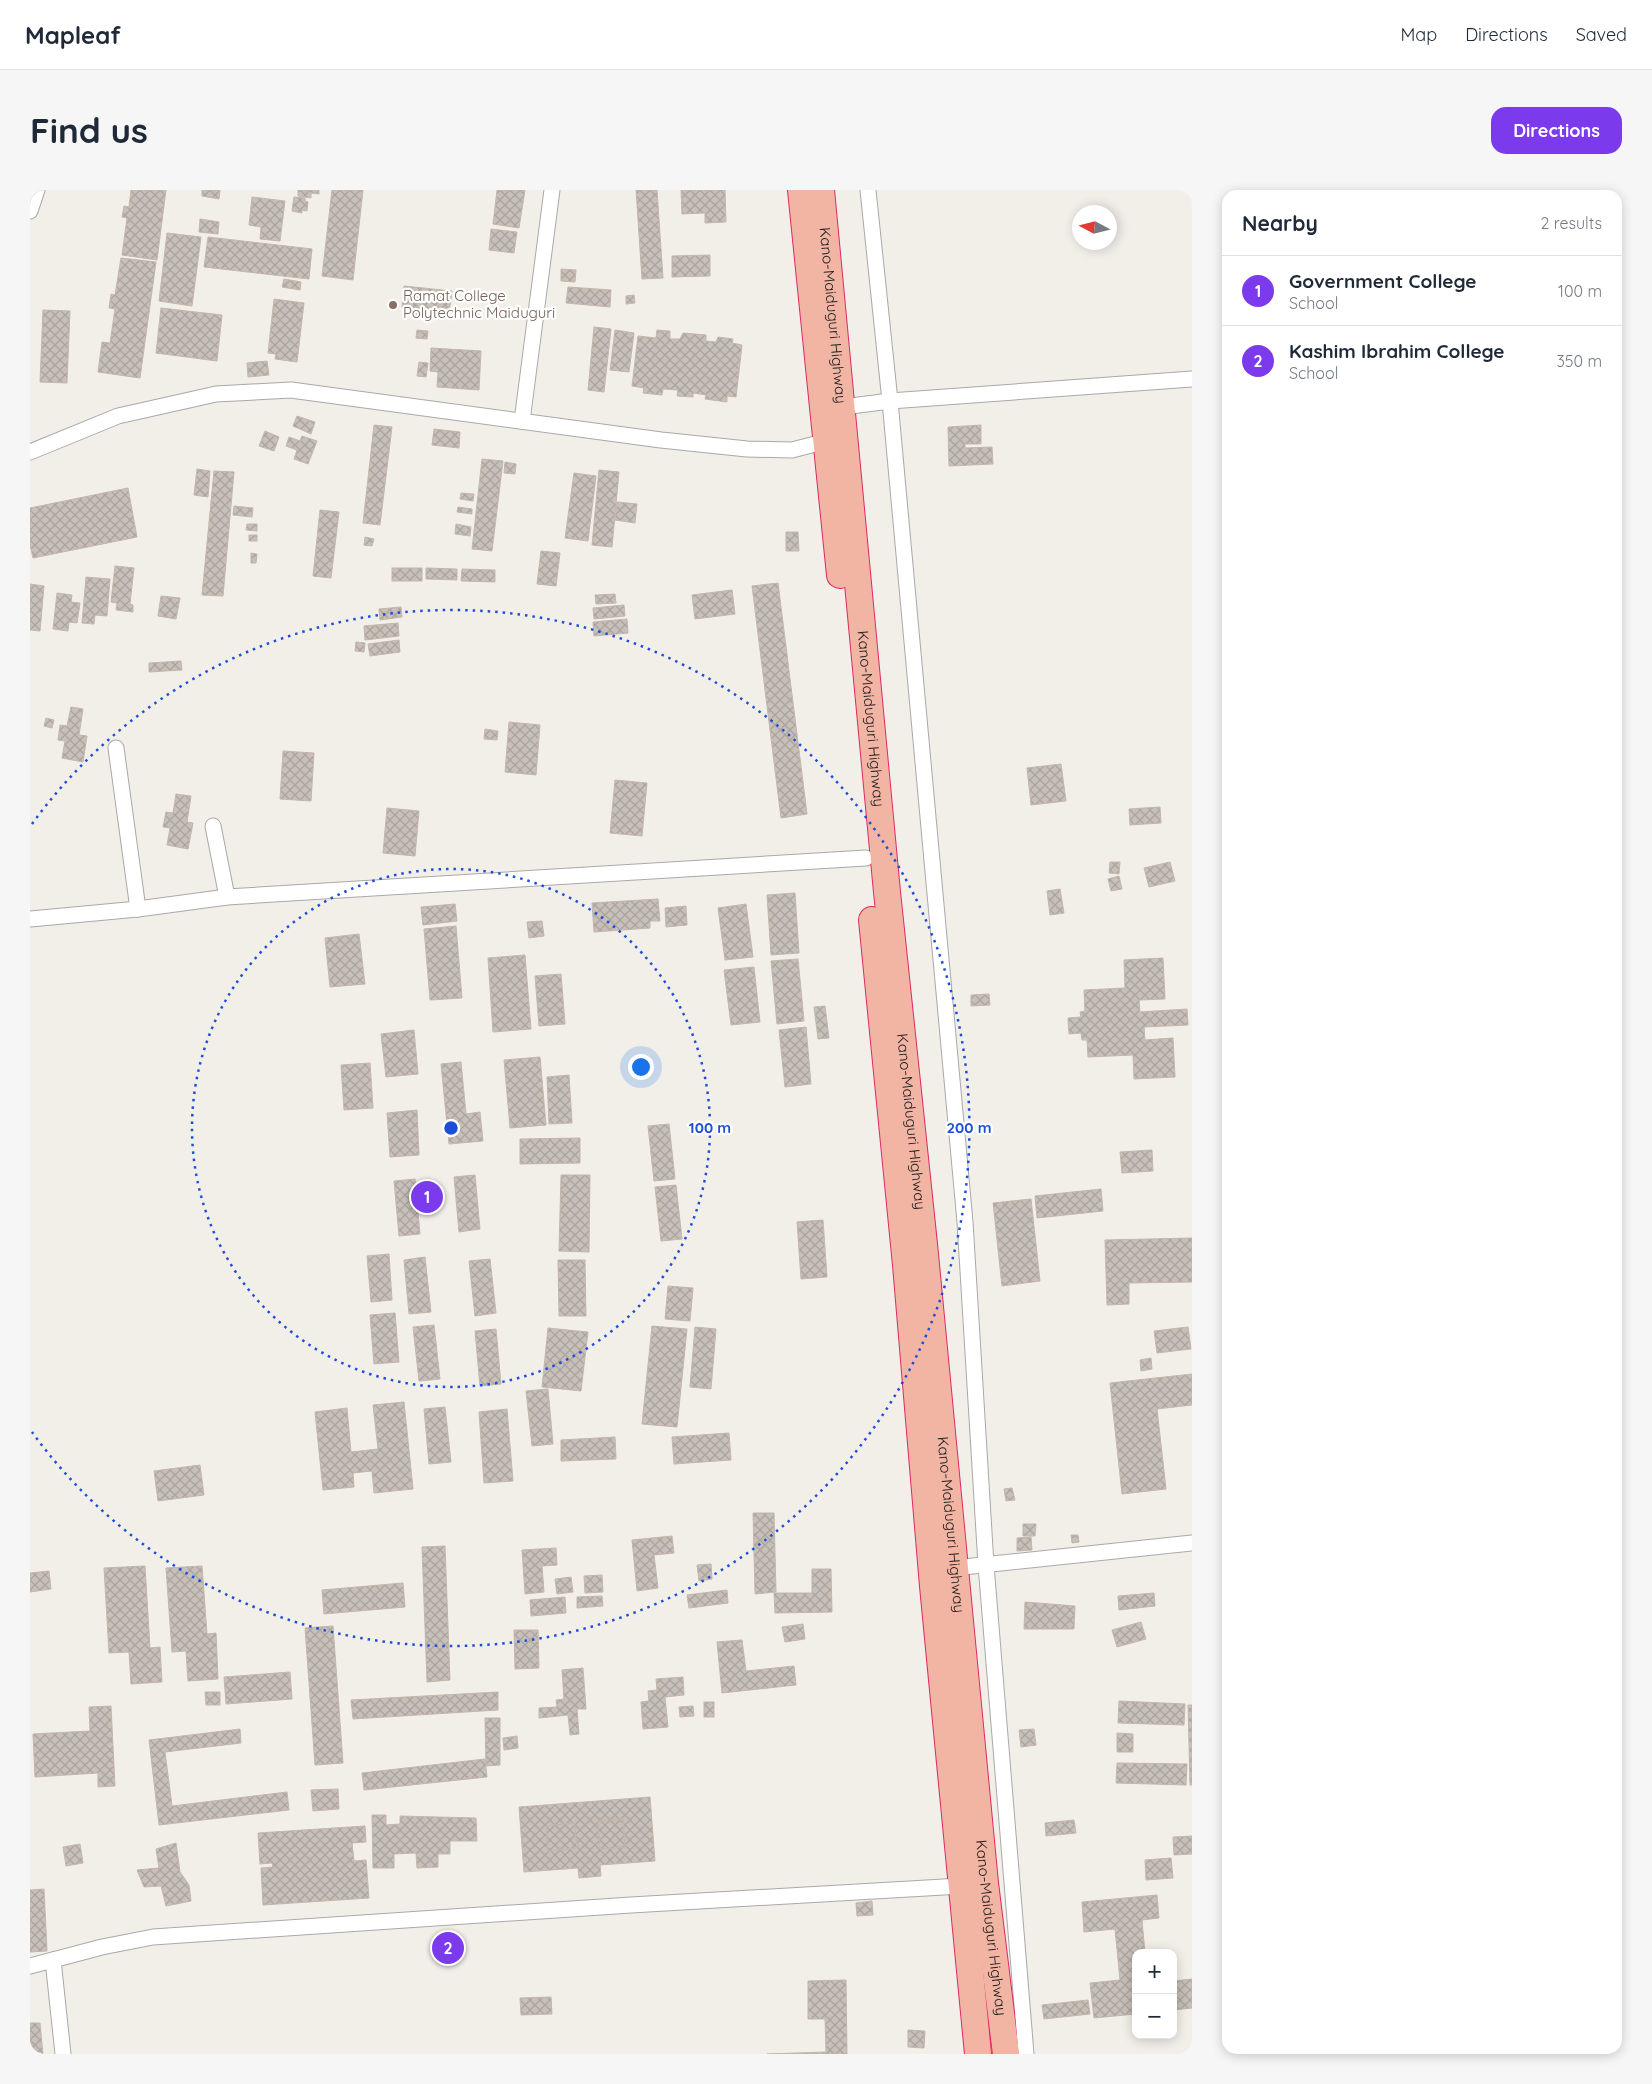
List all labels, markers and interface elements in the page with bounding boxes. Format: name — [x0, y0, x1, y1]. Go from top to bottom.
text: Mapleaf — [25, 20, 121, 50]
text: Map — [1400, 23, 1437, 46]
text: Directions — [1465, 23, 1548, 46]
text: Saved — [1576, 23, 1627, 46]
button: Directions — [1491, 107, 1622, 154]
text: Find us — [30, 108, 148, 152]
north arrow — [1072, 205, 1117, 250]
text: Nearby — [1242, 210, 1318, 236]
text: 2 results — [1540, 213, 1602, 233]
street label: Kano-Maiduguri Highway — [816, 226, 851, 404]
text: Government College — [1289, 269, 1476, 293]
text: 1 — [1255, 281, 1261, 301]
text: 100 m — [1558, 281, 1602, 301]
place label: Ramat College Polytechnic Maiduguri — [403, 286, 555, 322]
text: School — [1289, 293, 1338, 313]
marker: Ramat College Polytechnic Maiduguri — [387, 299, 399, 311]
text: Kashim Ibrahim College — [1289, 339, 1504, 363]
text: 2 — [1253, 351, 1263, 371]
text: 350 m — [1556, 351, 1602, 371]
text: School — [1289, 363, 1338, 383]
street label: Kano-Maiduguri Highway — [853, 630, 889, 808]
street label: Kano-Maiduguri Highway — [893, 1033, 930, 1211]
your location — [628, 1054, 654, 1080]
text: 100 m — [689, 1118, 731, 1137]
text: 200 m — [947, 1118, 992, 1137]
centre of rings — [442, 1119, 460, 1137]
pin: 1 — [411, 1178, 443, 1216]
street label: Kano-Maiduguri Highway — [933, 1436, 969, 1614]
street label: Kano-Maiduguri Highway — [972, 1839, 1011, 2017]
pin: 2 — [432, 1929, 464, 1967]
map controls — [1132, 1949, 1177, 2039]
button: + — [1132, 1949, 1177, 1994]
button: − — [1132, 1994, 1177, 2039]

